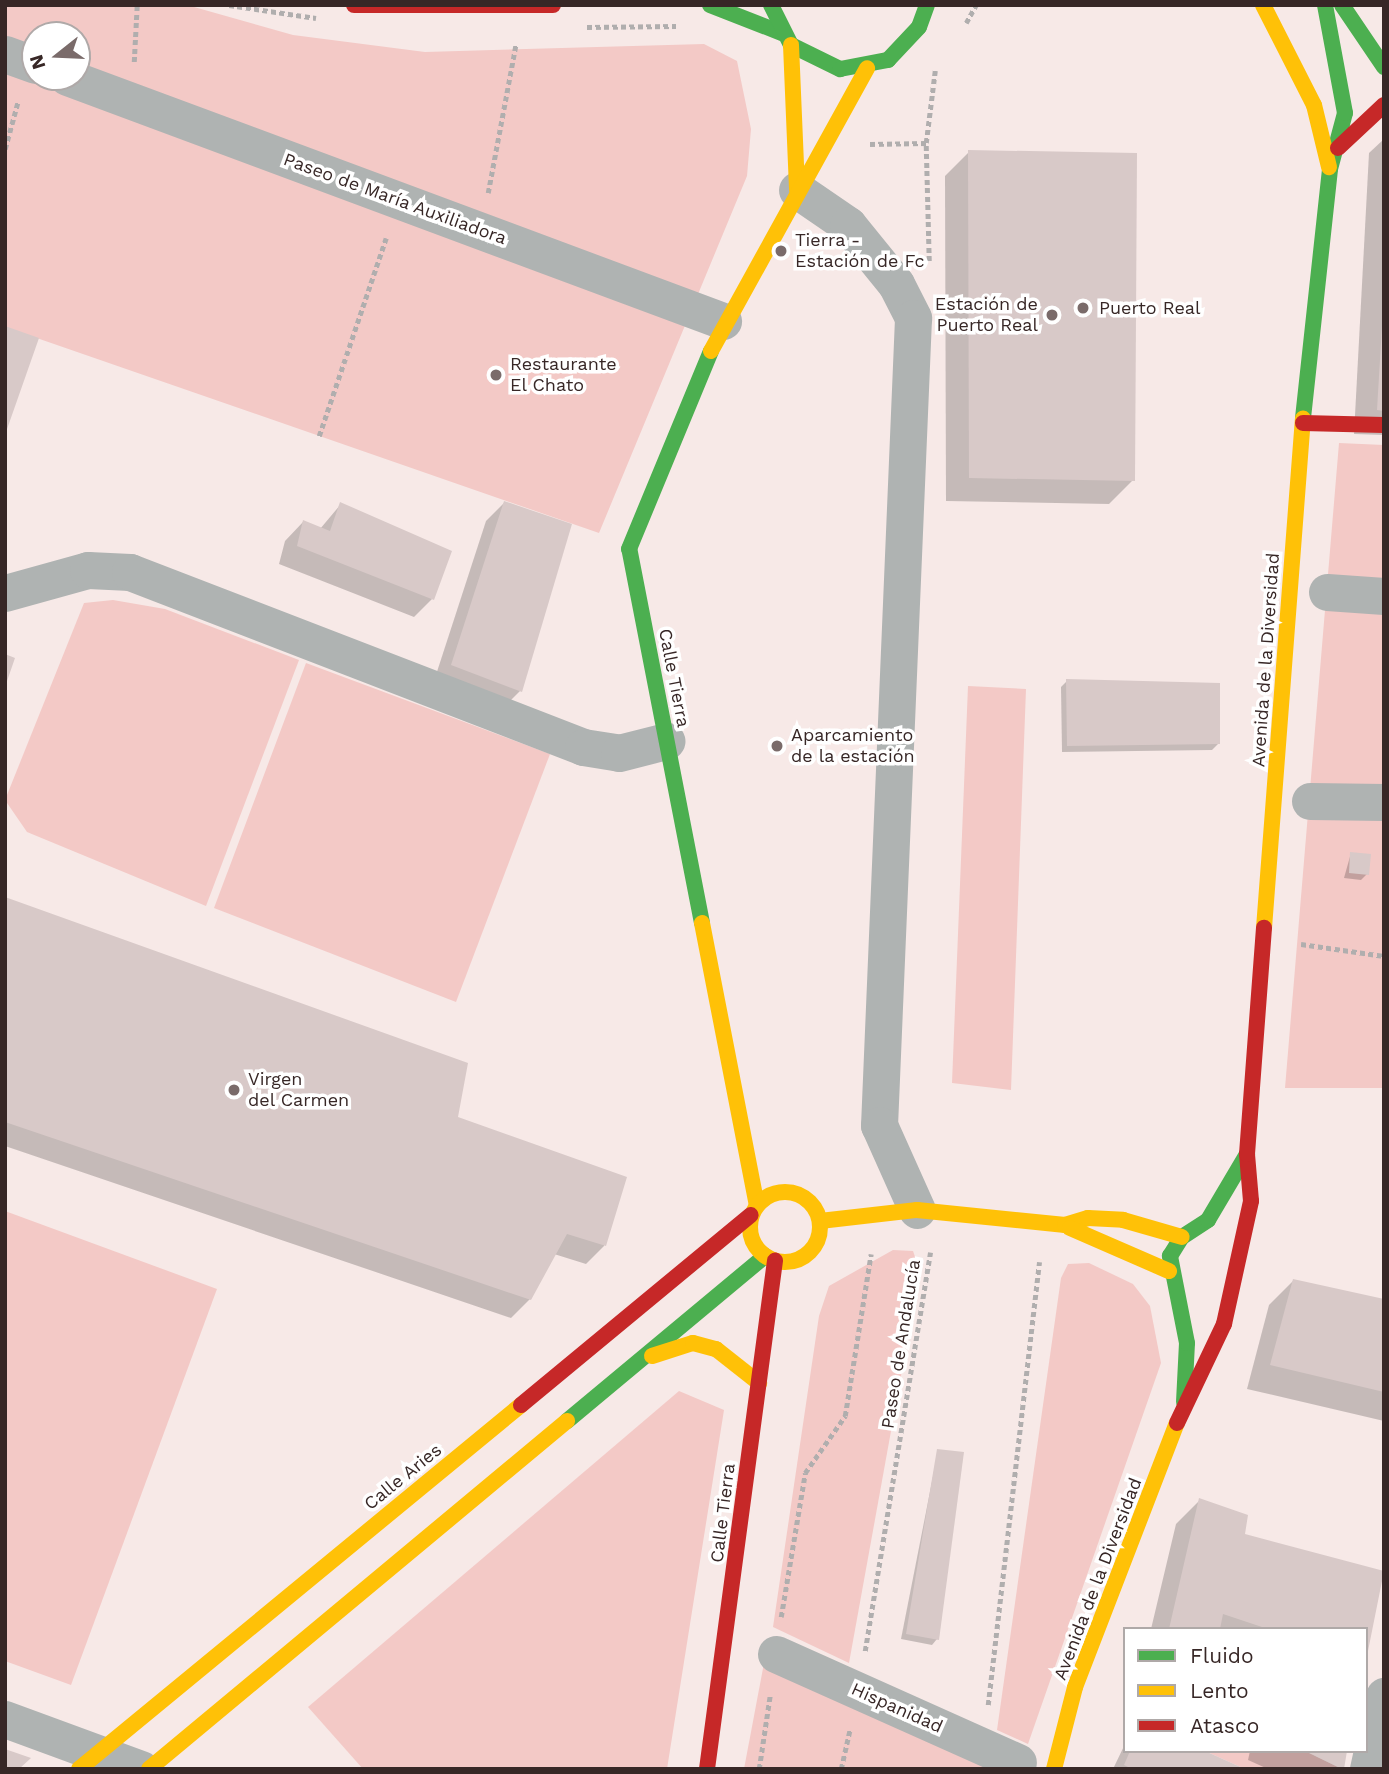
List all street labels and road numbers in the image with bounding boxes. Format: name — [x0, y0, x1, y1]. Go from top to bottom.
street label: Paseo de María Auxiliadora — [280, 148, 510, 250]
street label: Avenida de la Diversidad — [1248, 552, 1284, 768]
street label: Calle Tierra — [654, 627, 694, 729]
street label: Paseo de Andalucía — [877, 1257, 925, 1431]
street label: Calle Aries — [360, 1439, 446, 1515]
street label: Calle Tierra — [706, 1462, 740, 1564]
street label: Avenida de la Diversidad — [1049, 1474, 1147, 1684]
street label: Hispanidad — [848, 1678, 946, 1738]

